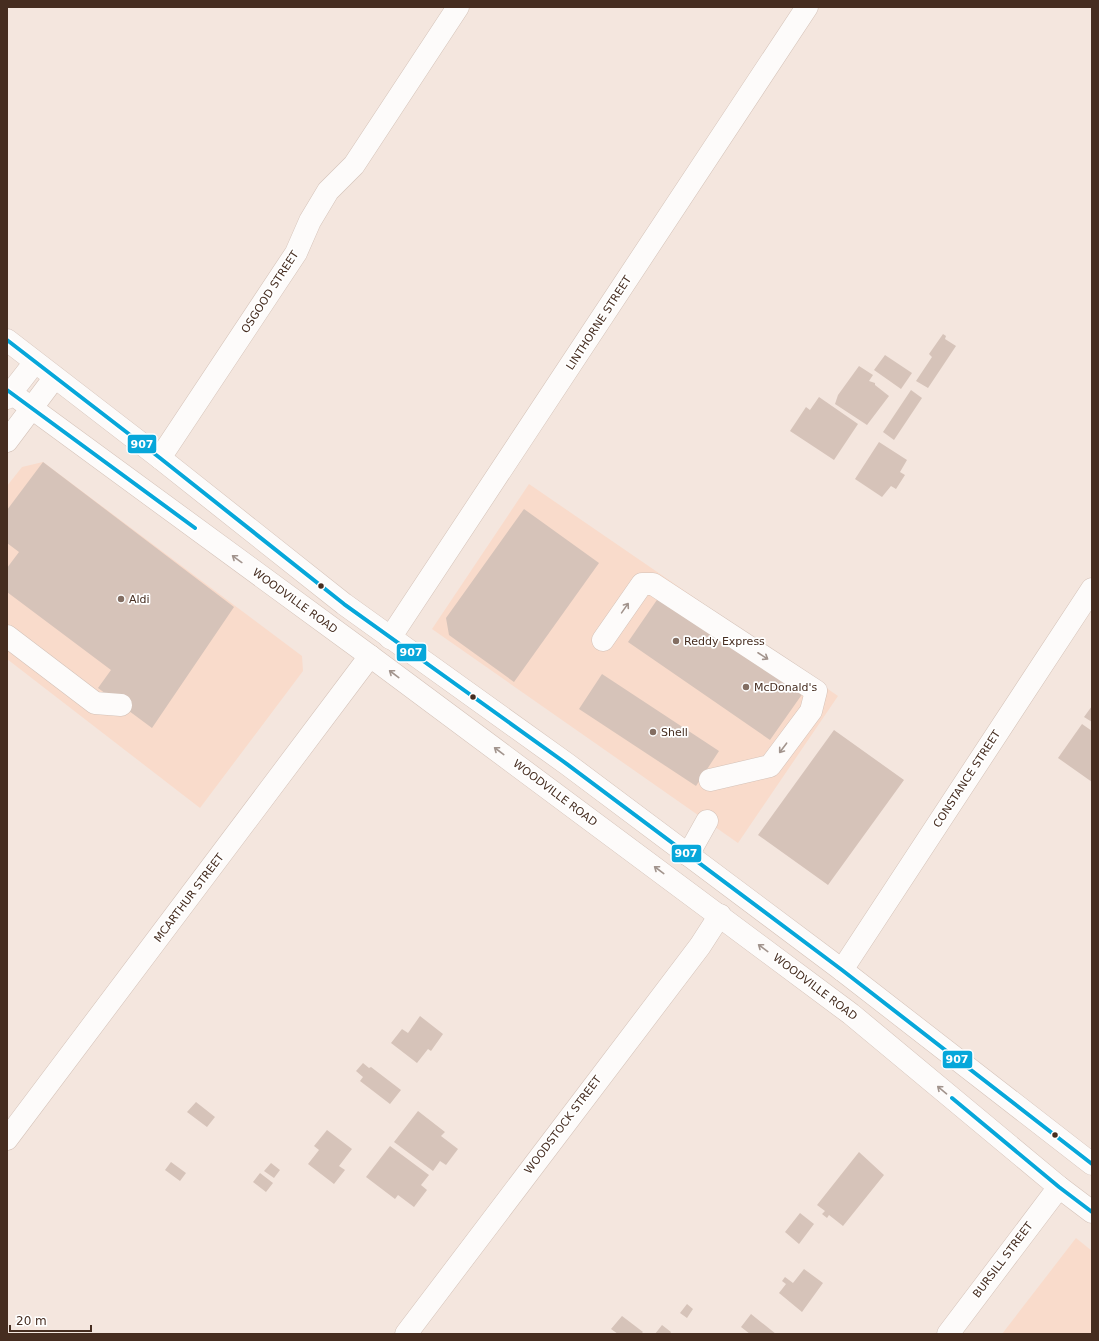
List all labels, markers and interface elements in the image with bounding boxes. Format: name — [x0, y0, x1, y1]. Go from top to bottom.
street label: OSGOOD STREET — [239, 248, 302, 336]
street label: LINTHORNE STREET — [564, 273, 634, 372]
line badge: 907 — [127, 434, 157, 454]
text: 907 — [131, 438, 153, 451]
one-way arrow — [232, 555, 243, 563]
street label: WOODVILLE ROAD — [250, 566, 340, 636]
unlabelled marker — [316, 581, 326, 591]
place label: Aldi — [129, 593, 150, 606]
marker: Aldi — [116, 594, 126, 604]
one-way arrow — [621, 603, 629, 614]
place label: Reddy Express — [684, 635, 765, 648]
marker: Reddy Express — [671, 636, 681, 646]
line badge: 907 — [396, 643, 427, 662]
text: 907 — [400, 646, 422, 659]
one-way arrow — [757, 652, 768, 660]
one-way arrow — [389, 670, 400, 678]
place label: McDonald's — [754, 681, 818, 694]
marker: McDonald's — [741, 682, 751, 692]
unlabelled marker — [468, 692, 478, 702]
place label: Shell — [661, 726, 688, 739]
marker: Shell — [648, 727, 658, 737]
street label: CONSTANCE STREET — [931, 728, 1003, 830]
one-way arrow — [779, 742, 788, 753]
one-way arrow — [493, 747, 504, 756]
street label: WOODVILLE ROAD — [510, 757, 600, 829]
line badge: 907 — [671, 844, 702, 863]
text: 907 — [675, 847, 697, 860]
street label: MCARTHUR STREET — [151, 851, 227, 945]
one-way arrow — [654, 866, 665, 875]
one-way arrow — [758, 944, 769, 952]
street label: WOODVILLE ROAD — [770, 951, 860, 1023]
line badge: 907 — [942, 1050, 973, 1069]
text: 907 — [946, 1053, 968, 1066]
street label: WOODSTOCK STREET — [522, 1073, 604, 1177]
one-way arrow — [937, 1086, 948, 1094]
unlabelled marker — [1050, 1130, 1060, 1140]
street label: BURSILL STREET — [970, 1219, 1036, 1300]
scale bar — [10, 1307, 91, 1333]
text: 20 m — [16, 1314, 47, 1328]

